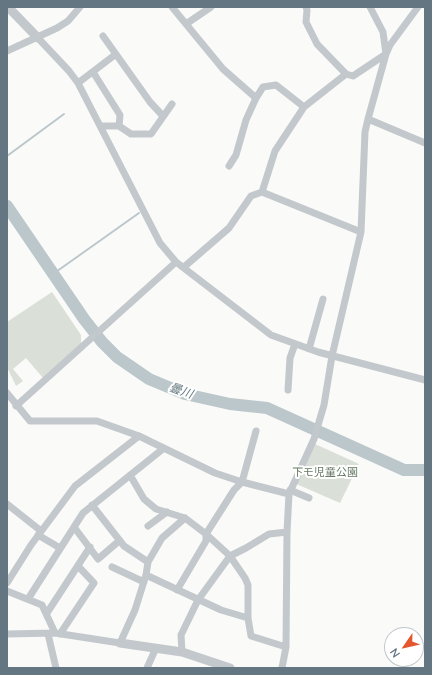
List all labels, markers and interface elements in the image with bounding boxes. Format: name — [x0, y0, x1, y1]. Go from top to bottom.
water label: 曇川 — [167, 380, 195, 402]
park label: 下モ児童公園 — [292, 466, 358, 480]
north arrow — [384, 627, 424, 667]
text: N — [387, 646, 403, 661]

